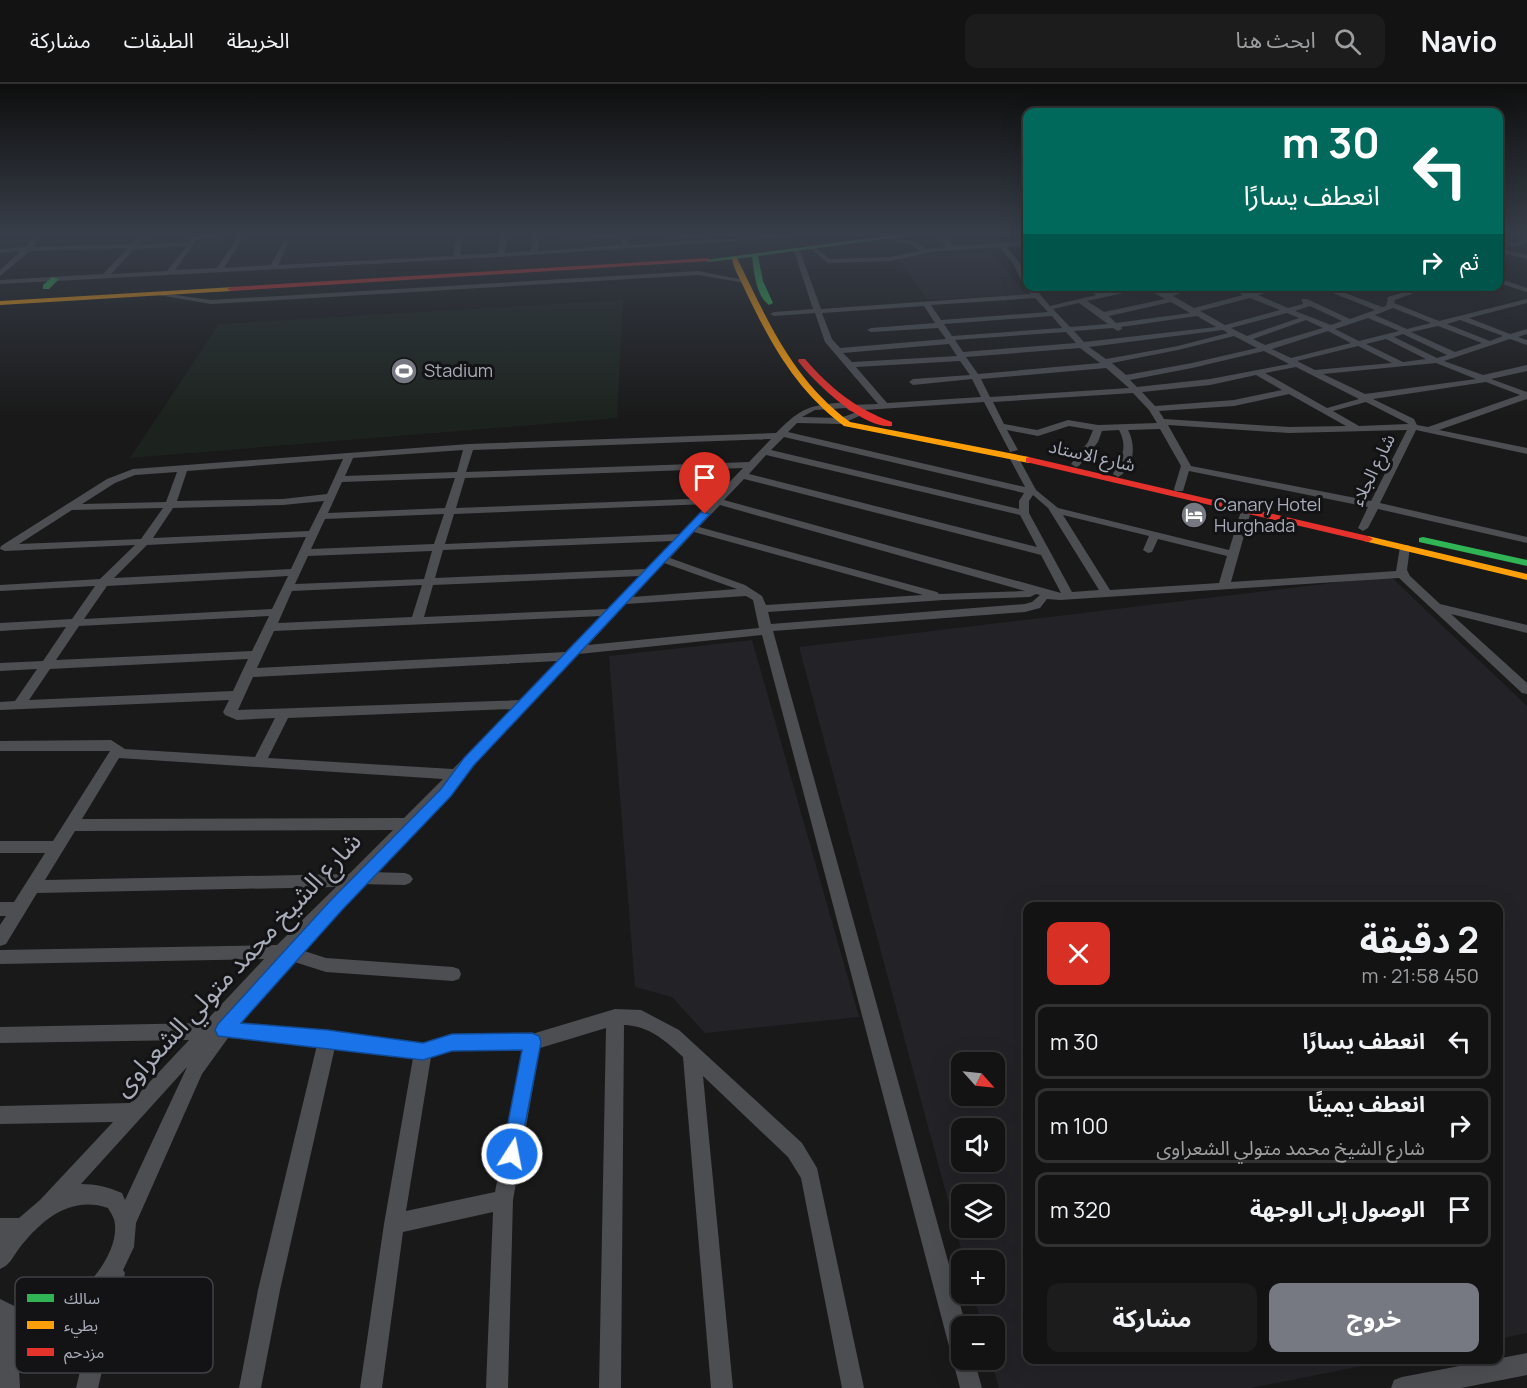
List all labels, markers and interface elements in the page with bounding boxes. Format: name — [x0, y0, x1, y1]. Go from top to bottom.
search box — [965, 14, 1385, 68]
text: Navio — [1421, 22, 1497, 60]
text: ابحث هنا — [1235, 25, 1316, 55]
icon: search — [1331, 25, 1364, 58]
text: مشاركة — [30, 26, 91, 54]
text: الطبقات — [124, 26, 194, 54]
text: الخريطة — [227, 26, 290, 54]
text: 30 m — [1282, 113, 1380, 171]
icon: left — [1401, 132, 1479, 210]
text: انعطف يسارًا — [1243, 176, 1380, 213]
icon: right — [1415, 246, 1448, 279]
text: ثم — [1460, 247, 1479, 277]
sports icon: Stadium — [389, 356, 419, 386]
place label: Stadium — [424, 358, 493, 382]
street label: شارع الجلاء — [1344, 430, 1403, 511]
street label: شارع الاستاد — [1046, 433, 1138, 480]
pin — [679, 452, 730, 514]
icon: arrive — [688, 461, 721, 494]
place label: Canary Hotel Hurghada — [1214, 492, 1322, 537]
hotel icon: Canary Hotel Hurghada — [1179, 500, 1209, 530]
street label: شارع الشيخ محمد متولي الشعراوى — [104, 823, 371, 1105]
text: 2 دقيقة — [1360, 915, 1479, 964]
button: close — [1047, 922, 1110, 985]
text: 450 m · 21:58 — [1362, 962, 1479, 989]
icon: left — [1443, 1025, 1476, 1058]
text: انعطف يسارًا — [1302, 1026, 1425, 1056]
text: 30 m — [1050, 1027, 1099, 1057]
north arrow — [951, 1052, 1005, 1106]
map controls — [951, 1052, 1005, 1370]
text: انعطف يمينًا — [1308, 1089, 1425, 1119]
icon: right — [1443, 1109, 1476, 1142]
text: 100 m — [1050, 1111, 1108, 1141]
button: sound — [951, 1118, 1005, 1172]
position arrow — [480, 1122, 544, 1186]
text: شارع الشيخ محمد متولي الشعراوى — [1156, 1134, 1425, 1161]
button: layers — [951, 1184, 1005, 1238]
icon: arrive — [1443, 1193, 1476, 1226]
text: الوصول إلى الوجهة — [1250, 1194, 1425, 1224]
text: 320 m — [1050, 1195, 1111, 1225]
button: + — [951, 1250, 1005, 1304]
legend — [15, 1277, 213, 1373]
button: مشاركة — [1047, 1283, 1257, 1352]
button: خروج — [1269, 1283, 1479, 1352]
text: سالك — [64, 1287, 100, 1309]
text: بطيء — [64, 1314, 98, 1338]
button: − — [951, 1316, 1005, 1370]
text: مزدحم — [64, 1341, 104, 1365]

